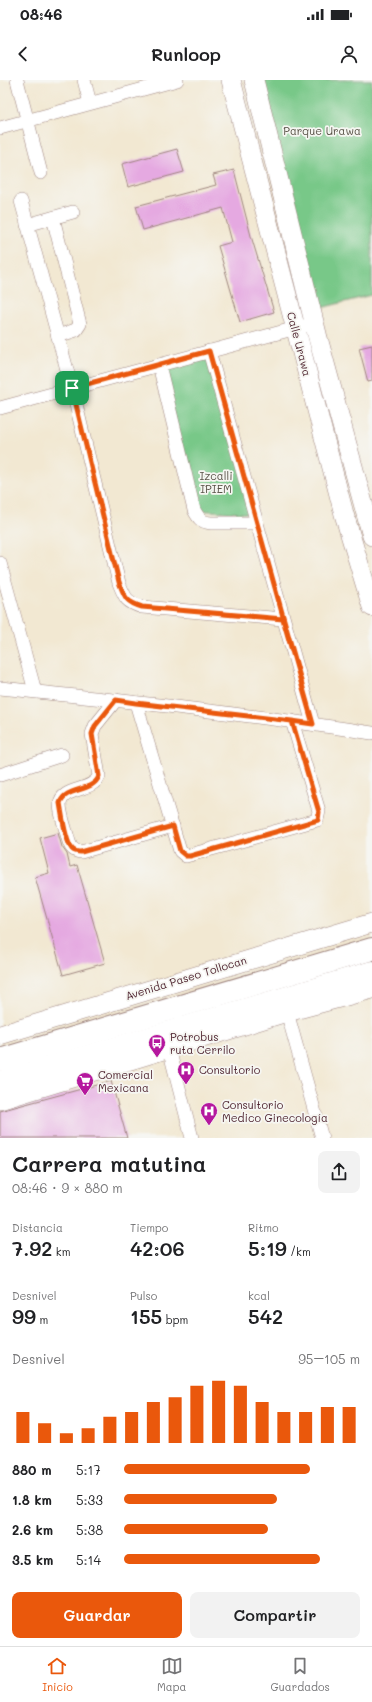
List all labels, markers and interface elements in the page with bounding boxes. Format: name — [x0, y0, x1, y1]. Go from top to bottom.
text: 08:46 — [20, 4, 62, 24]
text: Runloop — [151, 42, 221, 66]
icon: back — [12, 43, 34, 65]
icon: person — [338, 43, 360, 65]
park label: Parque Urawa — [283, 123, 361, 138]
street label: Calle Urawa — [284, 310, 315, 378]
pin — [55, 371, 89, 405]
icon: arrive — [61, 377, 83, 399]
park label: Izcalli IPIEM — [199, 468, 233, 496]
street label: Avenida Paseo Tollocan — [123, 952, 248, 1003]
place label: Potrobus ruta Cerrilo — [170, 1029, 236, 1057]
bus stop icon: Potrobus ruta Cerrilo — [147, 1033, 167, 1058]
hospital icon: Consultorio — [176, 1060, 196, 1085]
place label: Consultorio — [199, 1062, 261, 1077]
place label: Comercial Mexicana — [98, 1067, 153, 1095]
supermarket icon: Comercial Mexicana — [75, 1071, 95, 1096]
place label: Consultorio Medico Ginecología — [222, 1097, 328, 1125]
hospital icon: Consultorio Medico Ginecología — [199, 1101, 219, 1126]
text: Carrera matutina — [12, 1149, 206, 1178]
button: share — [318, 1151, 360, 1193]
text: 08:46 · 9 × 880 m — [12, 1179, 123, 1196]
text: Distancia — [12, 1220, 63, 1235]
text: Tiempo — [130, 1220, 168, 1235]
text: Ritmo — [248, 1220, 279, 1235]
text: 7.92 — [12, 1235, 52, 1261]
text: 42:06 — [130, 1235, 185, 1261]
text: 5:19 — [248, 1235, 287, 1261]
text: km — [52, 1244, 70, 1259]
text: /km — [287, 1244, 311, 1259]
text: Desnivel — [12, 1288, 57, 1303]
text: Pulso — [130, 1288, 157, 1303]
text: kcal — [248, 1288, 270, 1303]
text: 99 — [12, 1303, 36, 1329]
text: 155 — [130, 1303, 162, 1329]
text: 542 — [248, 1303, 283, 1329]
text: m — [36, 1312, 48, 1327]
text: bpm — [162, 1312, 188, 1327]
text: Desnivel — [12, 1350, 65, 1367]
text: 95–105 m — [298, 1350, 360, 1367]
text: 880 m — [12, 1461, 51, 1478]
text: 5:17 — [76, 1461, 101, 1478]
text: 1.8 km — [12, 1491, 52, 1508]
text: 5:33 — [76, 1491, 103, 1508]
text: 2.6 km — [12, 1521, 53, 1538]
text: 5:38 — [76, 1521, 103, 1538]
text: 3.5 km — [12, 1551, 53, 1568]
text: 5:14 — [76, 1551, 101, 1568]
button: Guardar — [12, 1592, 182, 1638]
button: Compartir — [190, 1592, 360, 1638]
tab: Inicio — [42, 1655, 73, 1694]
tab: Mapa — [157, 1655, 186, 1694]
tab: Guardados — [271, 1655, 330, 1694]

